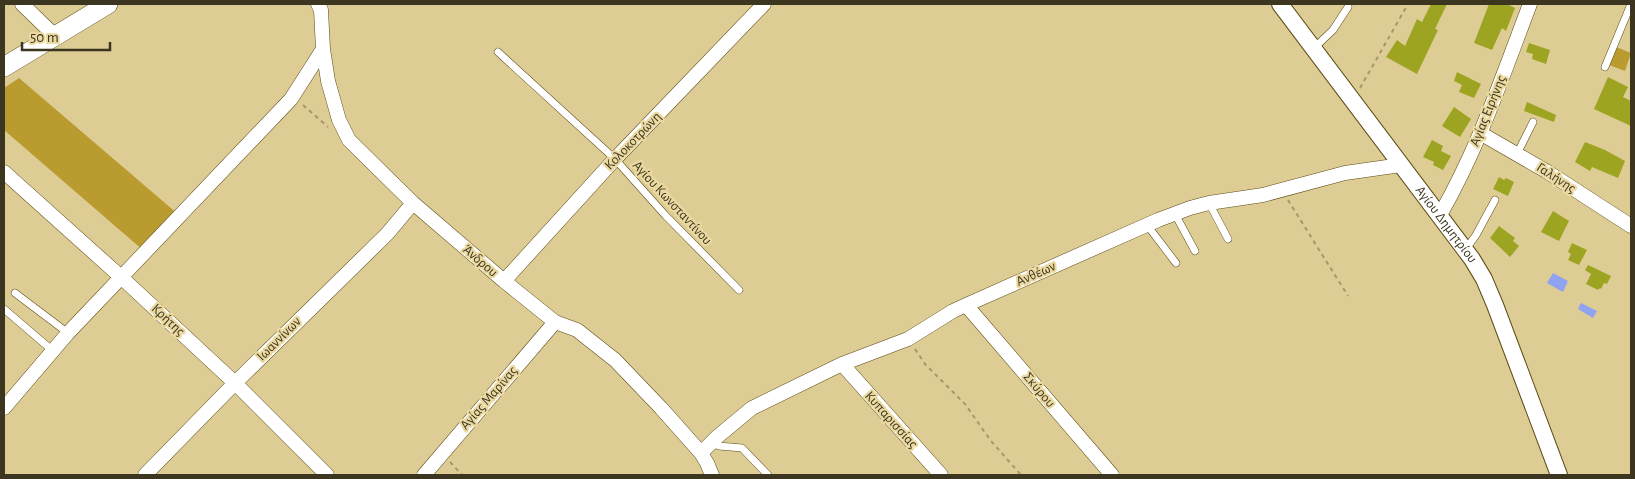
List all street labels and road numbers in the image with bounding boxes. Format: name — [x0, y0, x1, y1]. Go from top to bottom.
street label: Αγίας Ειρήνης — [1467, 73, 1509, 148]
street label: Κολοκοτρώνη — [602, 109, 664, 173]
street label: Αγίου Κωνσταντίνου — [630, 158, 714, 248]
street label: Γαλήνης — [1534, 160, 1579, 196]
street label: Αγίου Δημητρίου — [1413, 183, 1479, 266]
street label: Άνδρου — [460, 242, 500, 280]
street label: Ανθέων — [1014, 259, 1058, 289]
street label: Κρήτης — [149, 301, 188, 339]
street label: Ιωαννίνων — [254, 314, 304, 364]
street label: Αγίας Μαρίνας — [458, 363, 521, 432]
street label: Σκύρου — [1020, 370, 1058, 410]
street label: Κυπαρισσίας — [862, 389, 920, 452]

